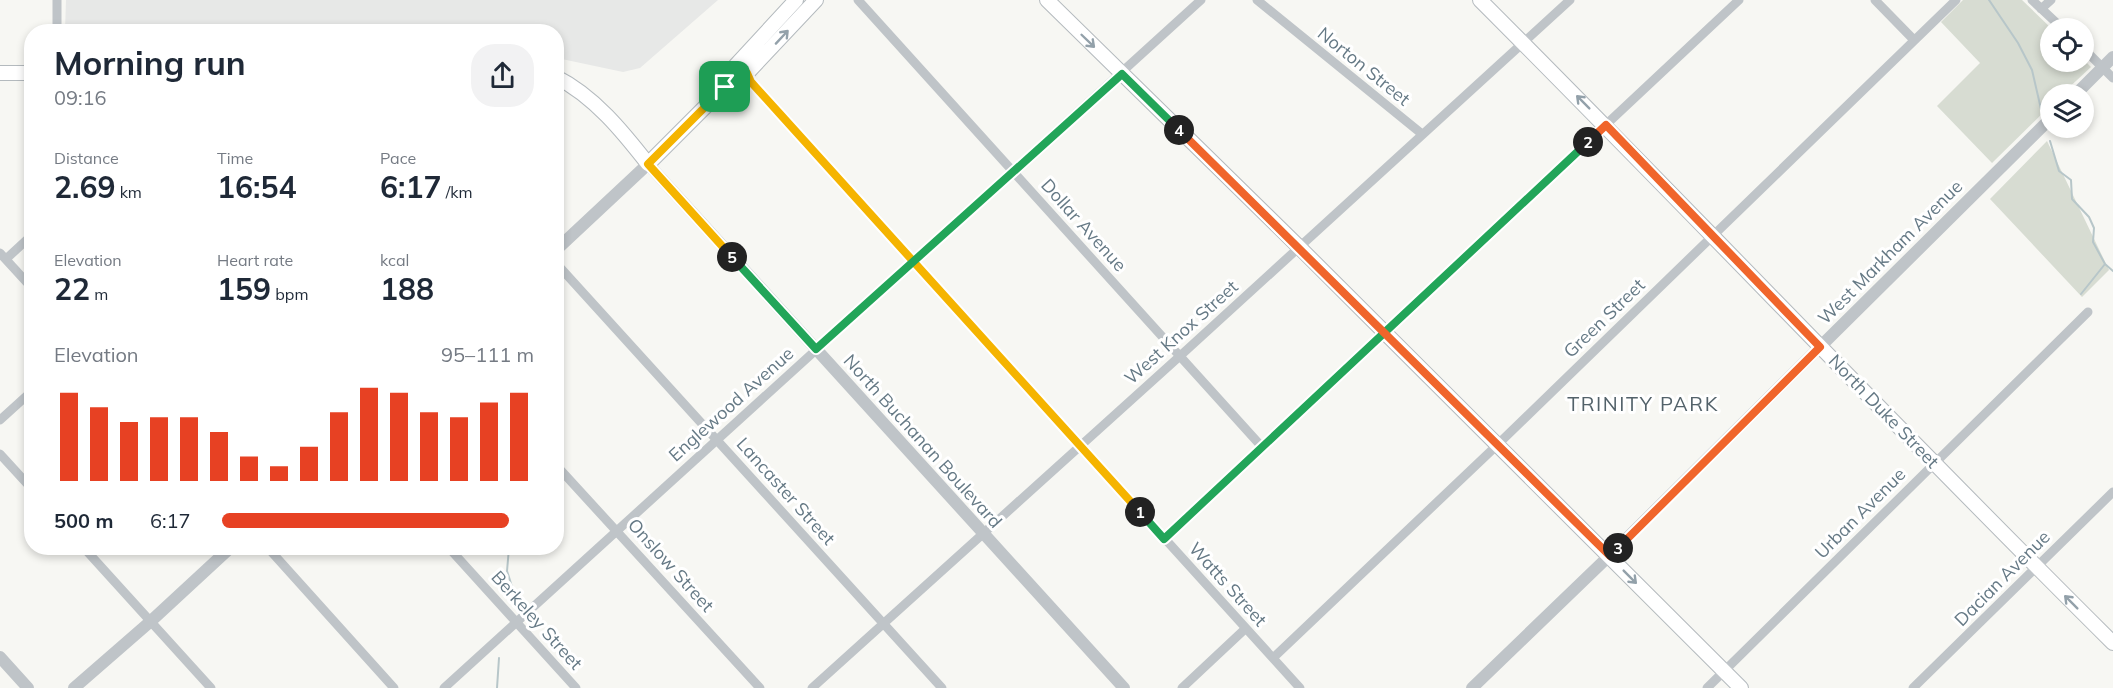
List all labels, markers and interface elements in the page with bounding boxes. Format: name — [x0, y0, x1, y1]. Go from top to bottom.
map controls — [2040, 18, 2094, 138]
button: locate — [2040, 18, 2094, 72]
street label: Norton Street — [1313, 22, 1415, 110]
one-way arrow — [775, 29, 789, 44]
one-way arrow — [1081, 34, 1096, 48]
text: Morning run — [54, 42, 246, 83]
button: share — [471, 44, 534, 107]
pin — [699, 61, 750, 112]
icon: arrive — [708, 70, 741, 103]
button: layers — [2040, 84, 2094, 138]
text: 09:16 — [54, 85, 107, 110]
one-way arrow — [1575, 95, 1590, 110]
pin: 4 — [1164, 115, 1194, 145]
text: 4 — [1174, 120, 1184, 140]
pin: 2 — [1573, 127, 1603, 157]
text: 2 — [1583, 132, 1593, 152]
text: Distance — [54, 148, 119, 168]
text: Time — [217, 148, 253, 168]
text: Pace — [380, 148, 416, 168]
text: 2.69 — [54, 168, 115, 206]
text: 16:54 — [217, 168, 296, 206]
text: 6:17 — [380, 168, 441, 206]
street label: Dollar Avenue — [1036, 174, 1132, 276]
street label: West Markham Avenue — [1813, 175, 1967, 329]
text: km — [115, 182, 142, 202]
text: /km — [441, 182, 472, 202]
pin: 5 — [717, 242, 747, 272]
text: 5 — [727, 247, 737, 267]
text: Elevation — [54, 250, 122, 270]
text: Heart rate — [217, 250, 293, 270]
text: kcal — [380, 250, 409, 270]
text: 22 — [54, 270, 90, 308]
text: 159 — [217, 270, 271, 308]
text: 188 — [380, 270, 434, 308]
street label: Green Street — [1559, 274, 1649, 362]
street label: West Knox Street — [1120, 275, 1242, 389]
text: m — [90, 284, 108, 304]
text: bpm — [271, 284, 308, 304]
text: Elevation — [54, 342, 139, 367]
text: 95–111 m — [441, 342, 534, 367]
street label: Englewood Avenue — [664, 342, 798, 466]
street label: North Buchanan Boulevard — [839, 349, 1007, 533]
street label: North Duke Street — [1824, 349, 1944, 473]
district label: TRINITY PARK — [1567, 391, 1719, 416]
street label: Lancaster Street — [732, 433, 840, 549]
street label: Urban Avenue — [1810, 463, 1910, 563]
pin: 1 — [1125, 497, 1155, 527]
text: 1 — [1135, 502, 1145, 522]
text: 500 m — [54, 508, 113, 533]
text: 6:17 — [150, 508, 191, 533]
street label: Onslow Street — [623, 513, 719, 617]
street label: Dacian Avenue — [1949, 525, 2055, 631]
pin: 3 — [1603, 533, 1633, 563]
street label: Watts Street — [1184, 537, 1272, 631]
text: 3 — [1613, 538, 1623, 558]
street label: Berkeley Street — [486, 566, 588, 674]
one-way arrow — [1623, 569, 1637, 584]
one-way arrow — [2064, 594, 2079, 609]

